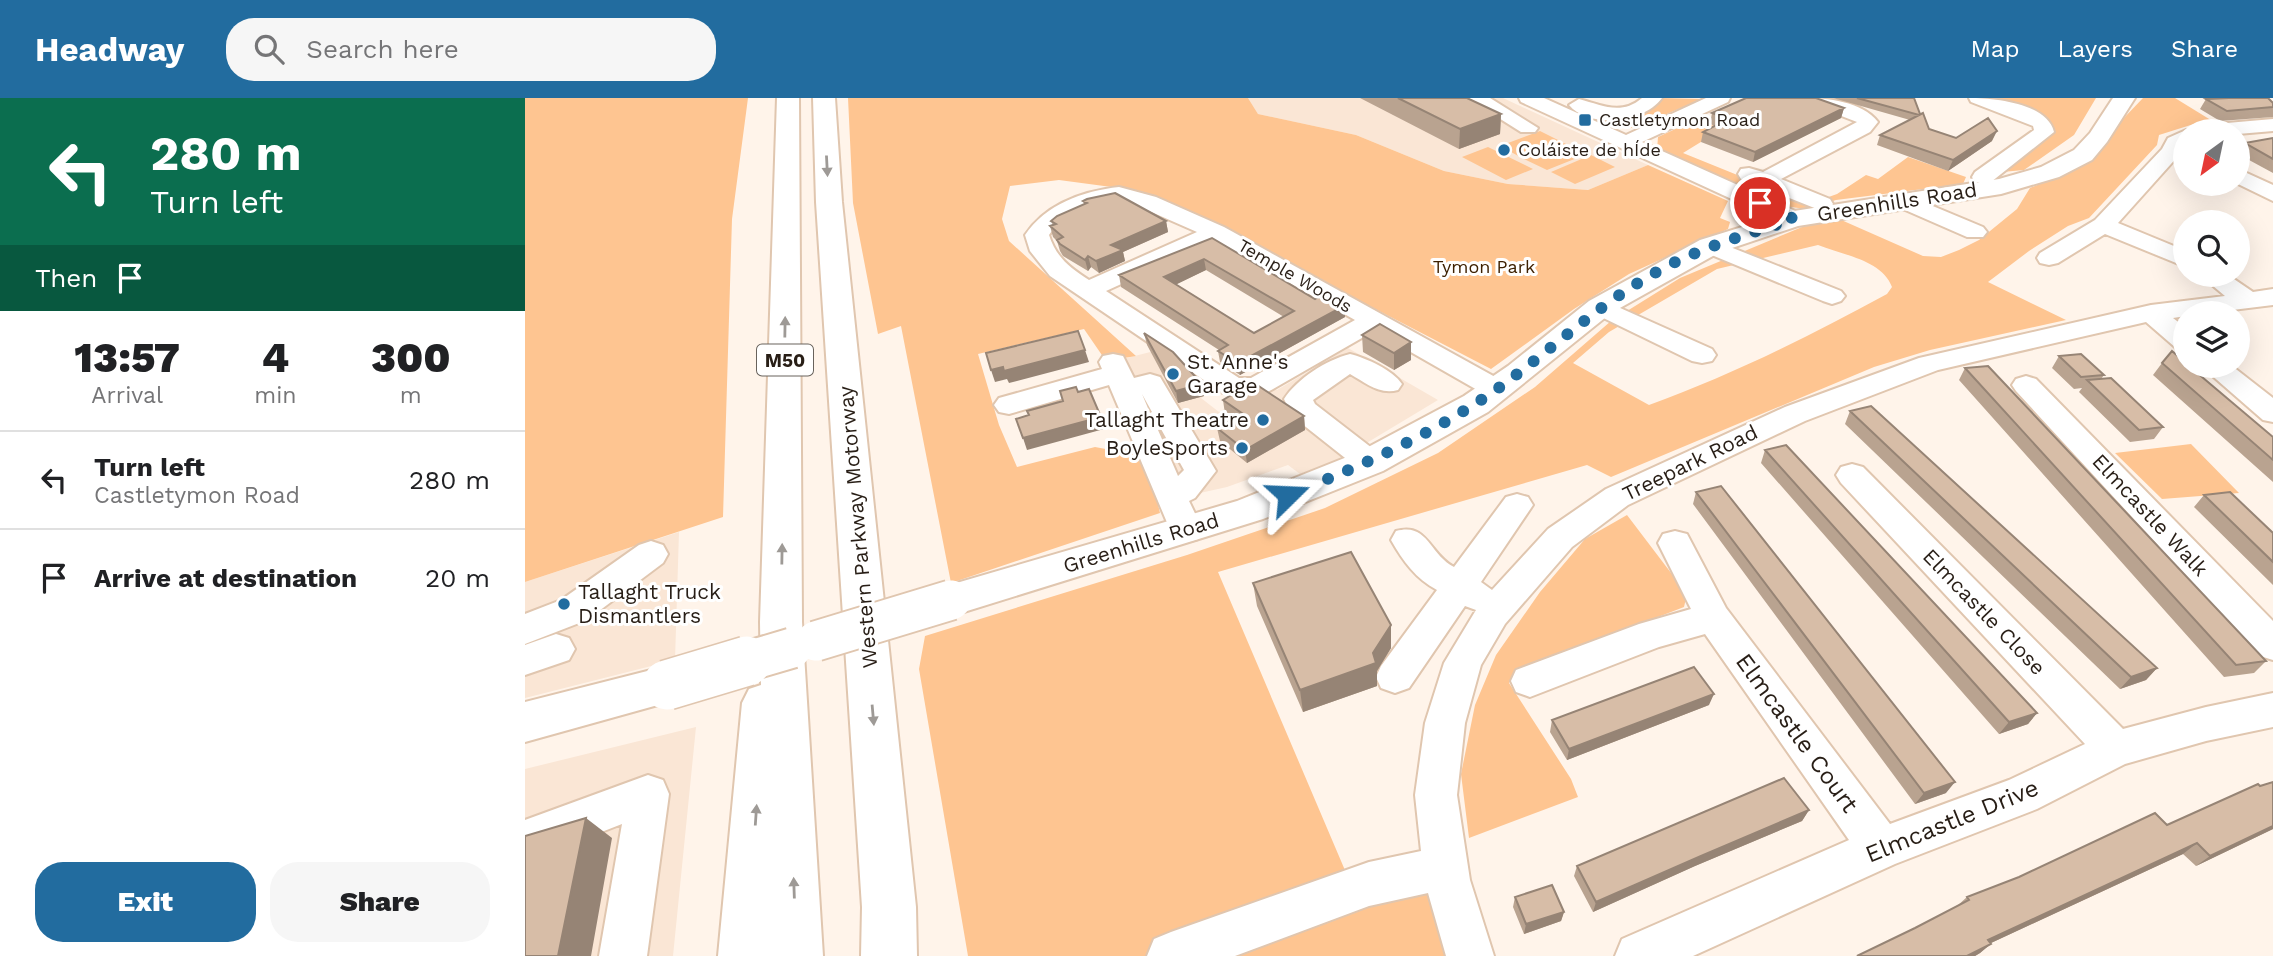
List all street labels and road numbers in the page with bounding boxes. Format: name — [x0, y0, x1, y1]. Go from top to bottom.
street label: Greenhills Road — [1815, 177, 1979, 226]
street label: Temple Woods — [1234, 234, 1356, 317]
road number: M50 — [757, 344, 813, 376]
street label: Western Parkway Motorway — [833, 385, 882, 669]
street label: Treepark Road — [1618, 419, 1761, 506]
street label: Elmcastle Walk — [2087, 448, 2213, 581]
street label: Greenhills Road — [1060, 507, 1222, 578]
street label: Elmcastle Close — [1918, 543, 2051, 680]
street label: Elmcastle Court — [1730, 648, 1864, 818]
street label: Elmcastle Drive — [1861, 773, 2043, 869]

